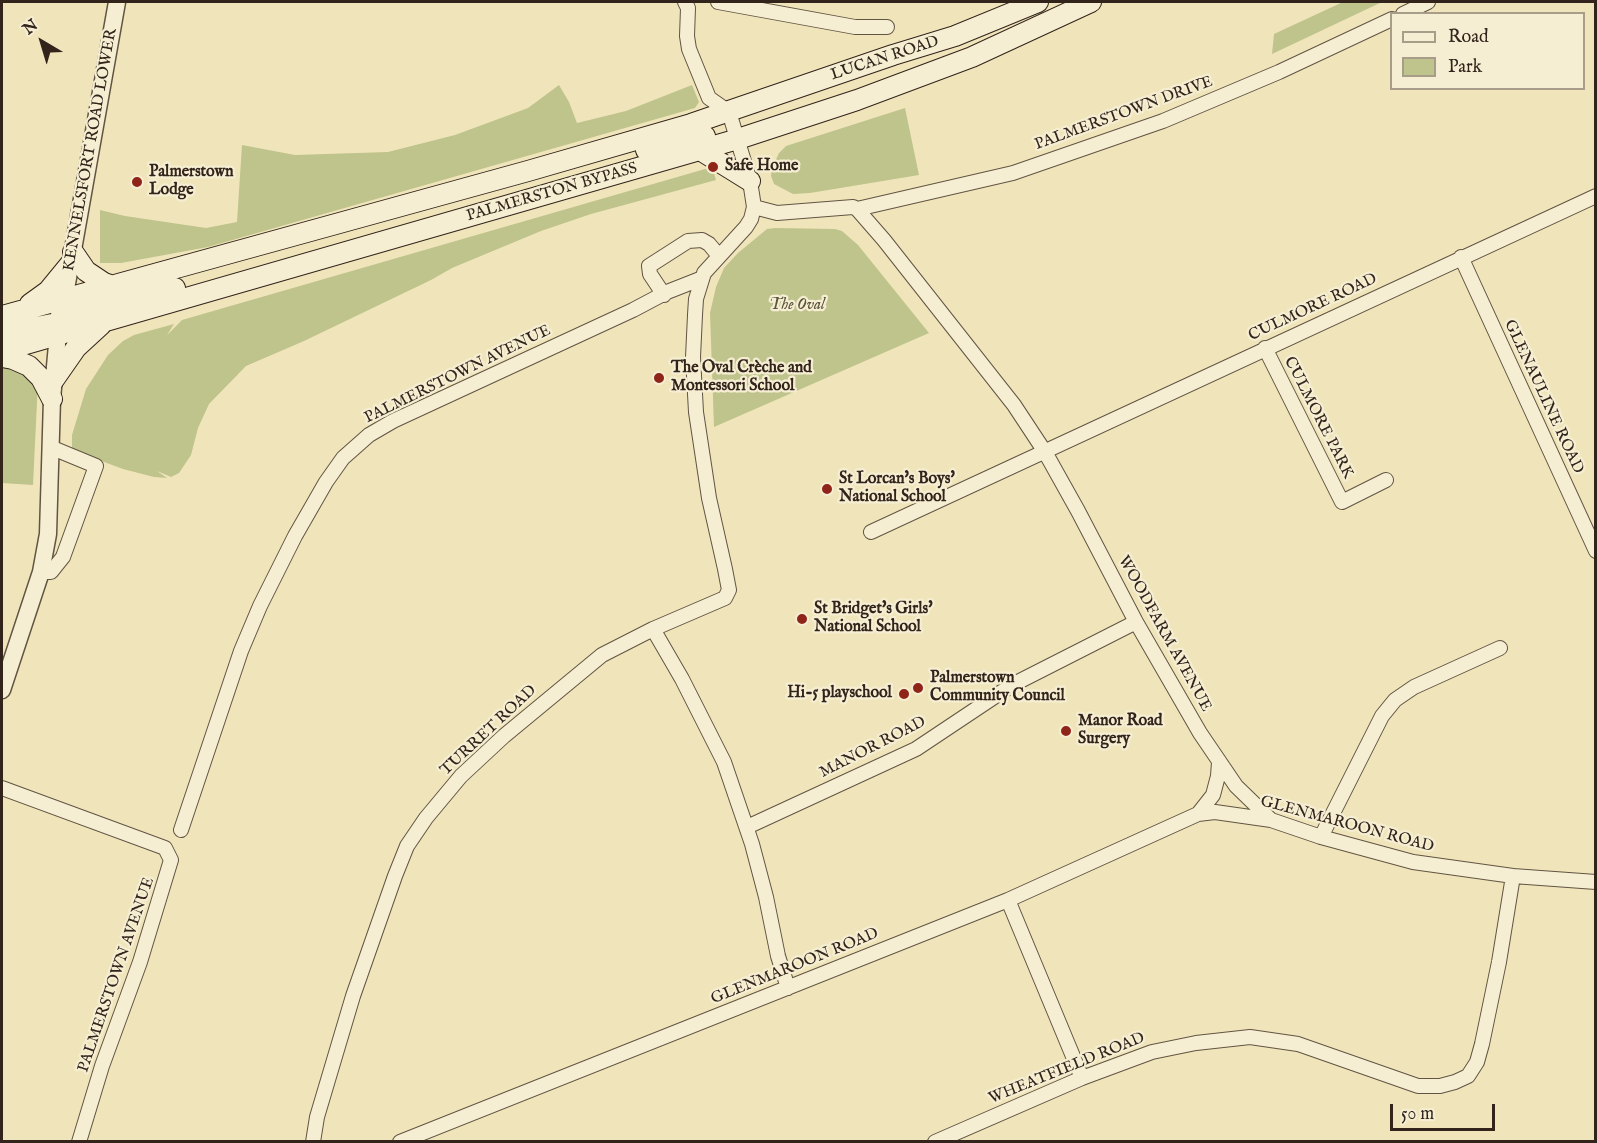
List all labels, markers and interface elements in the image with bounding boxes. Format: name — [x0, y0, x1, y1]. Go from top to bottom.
north arrow — [12, 12, 72, 72]
legend — [1390, 12, 1585, 90]
text: N — [19, 16, 43, 40]
text: Road — [1448, 26, 1489, 49]
street label: KENNELSFORT ROAD LOWER — [60, 27, 122, 273]
street label: LUCAN ROAD — [829, 33, 941, 85]
text: Park — [1448, 56, 1482, 79]
street label: PALMERSTOWN DRIVE — [1032, 73, 1216, 155]
place label: Safe Home — [725, 157, 798, 177]
street label: PALMERSTON BYPASS — [464, 159, 640, 227]
marker: Safe Home — [706, 160, 720, 174]
place label: Palmerstown Lodge — [149, 163, 234, 201]
marker: Palmerstown Lodge — [130, 175, 144, 189]
street label: CULMORE ROAD — [1246, 270, 1380, 346]
park label: The Oval — [769, 296, 825, 316]
street label: GLENAULINE ROAD — [1499, 317, 1587, 477]
street label: PALMERSTOWN AVENUE — [362, 321, 554, 429]
street label: CULMORE PARK — [1279, 354, 1357, 482]
place label: The Oval Crèche and Montessori School — [671, 359, 812, 397]
marker: The Oval Crèche and Montessori School — [652, 371, 666, 385]
place label: St Lorcan's Boys' National School — [839, 470, 955, 508]
marker: St Lorcan's Boys' National School — [820, 482, 834, 496]
street label: WOODFARM AVENUE — [1113, 553, 1215, 715]
place label: St Bridget's Girls' National School — [814, 600, 933, 638]
marker: St Bridget's Girls' National School — [795, 612, 809, 626]
place label: Palmerstown Community Council — [930, 669, 1065, 707]
marker: Palmerstown Community Council — [911, 681, 925, 695]
street label: TURRET ROAD — [437, 682, 541, 780]
place label: Hi-5 playschool — [787, 684, 892, 704]
marker: Hi-5 playschool — [897, 687, 911, 701]
place label: Manor Road Surgery — [1078, 712, 1163, 750]
street label: MANOR ROAD — [817, 713, 929, 783]
marker: Manor Road Surgery — [1059, 724, 1073, 738]
street label: GLENMAROON ROAD — [1258, 793, 1436, 857]
street label: PALMERSTOWN AVENUE — [75, 875, 159, 1075]
street label: GLENMAROON ROAD — [709, 925, 881, 1009]
street label: WHEATFIELD ROAD — [986, 1029, 1148, 1109]
scale bar — [1393, 1092, 1498, 1130]
text: 50 m — [1401, 1103, 1434, 1126]

